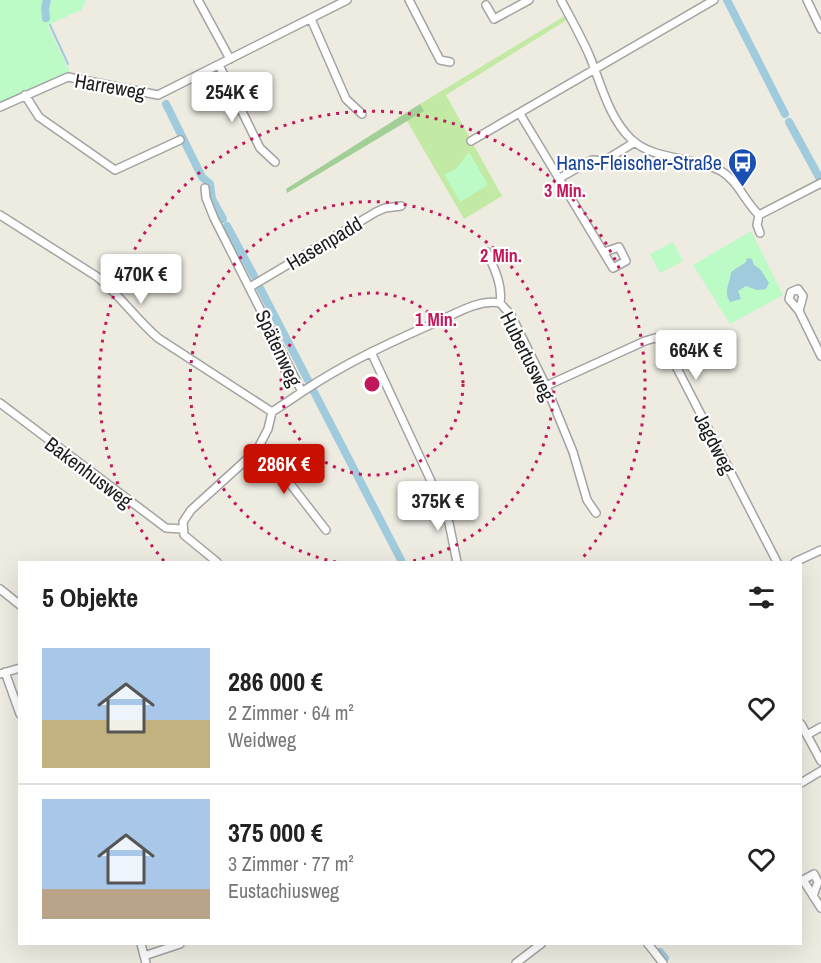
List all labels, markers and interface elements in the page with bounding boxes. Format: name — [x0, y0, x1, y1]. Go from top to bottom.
street label: Harreweg — [73, 67, 147, 105]
pin: 254K € — [183, 72, 281, 123]
text: 254K € — [206, 78, 258, 105]
bus stop icon: Hans-Fleischer-Straße — [727, 146, 759, 188]
place label: Hans-Fleischer-Straße — [556, 149, 722, 176]
text: 3 Min. — [544, 178, 586, 203]
street label: Hasenpadd — [281, 210, 367, 276]
text: 2 Min. — [480, 243, 522, 268]
pin: 470K € — [92, 254, 190, 305]
text: 470K € — [115, 260, 167, 287]
street label: Spätenweg — [249, 305, 309, 391]
text: 1 Min. — [415, 307, 457, 332]
street label: Hubertusweg — [494, 307, 562, 405]
pin: 664K € — [647, 330, 745, 381]
text: 664K € — [670, 336, 722, 363]
centre of rings — [362, 374, 382, 394]
street label: Jagdweg — [688, 408, 742, 478]
street label: Bakenhusweg — [40, 430, 138, 514]
pin: 286K € — [235, 444, 333, 495]
text: 286K € — [258, 450, 310, 477]
pin: 375K € — [389, 481, 487, 532]
text: 375K € — [412, 487, 464, 514]
text: 5 Objekte — [42, 580, 138, 615]
icon: filters — [745, 581, 778, 614]
text: 286 000 € — [228, 664, 323, 699]
icon: home — [90, 672, 162, 744]
icon: heart — [745, 692, 778, 725]
text: 2 Zimmer · 64 m² — [228, 699, 354, 726]
text: Weidweg — [228, 726, 296, 753]
text: 375 000 € — [228, 815, 323, 850]
icon: home — [90, 823, 162, 895]
icon: heart — [745, 843, 778, 876]
text: 3 Zimmer · 77 m² — [228, 850, 354, 877]
text: Eustachiusweg — [228, 877, 339, 904]

